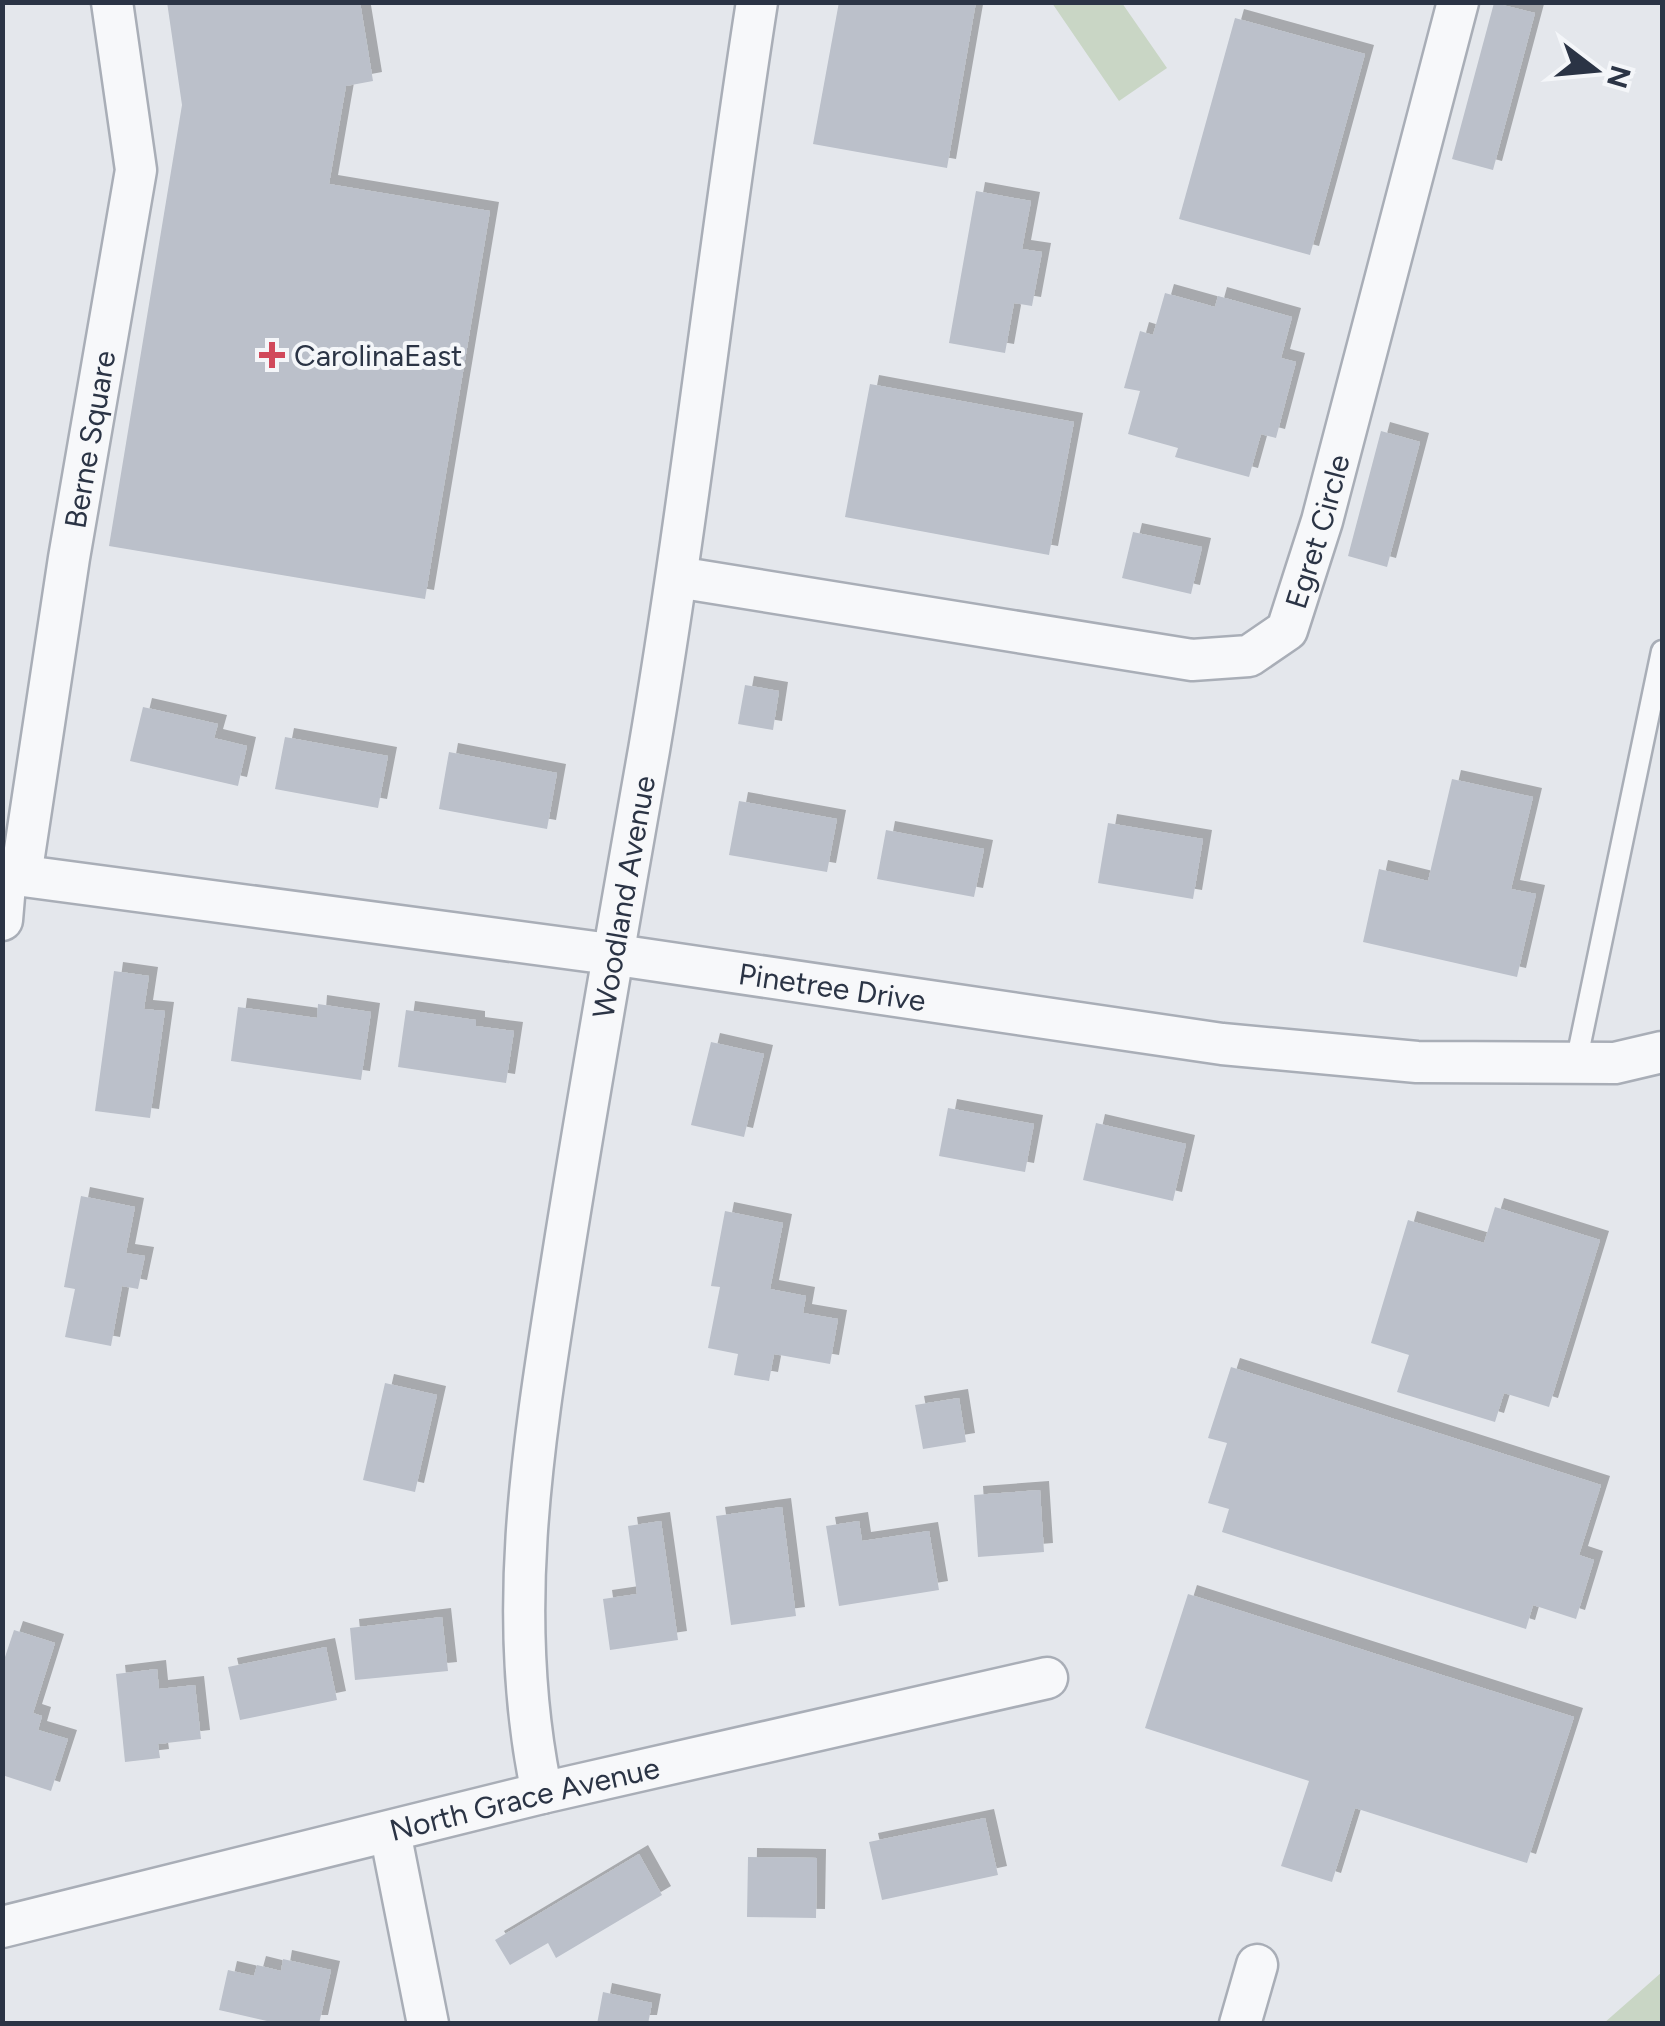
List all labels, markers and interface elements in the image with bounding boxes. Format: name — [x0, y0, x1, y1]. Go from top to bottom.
north arrow — [1545, 20, 1645, 120]
text: N — [1600, 62, 1638, 92]
place label: CarolinaEast — [294, 337, 462, 374]
marker: CarolinaEast — [259, 342, 285, 368]
street label: Berne Square — [56, 348, 123, 531]
street label: Egret Circle — [1277, 451, 1357, 613]
street label: Woodland Avenue — [584, 773, 663, 1021]
street label: Pinetree Drive — [736, 955, 928, 1019]
street label: North Grace Avenue — [386, 1748, 663, 1849]

